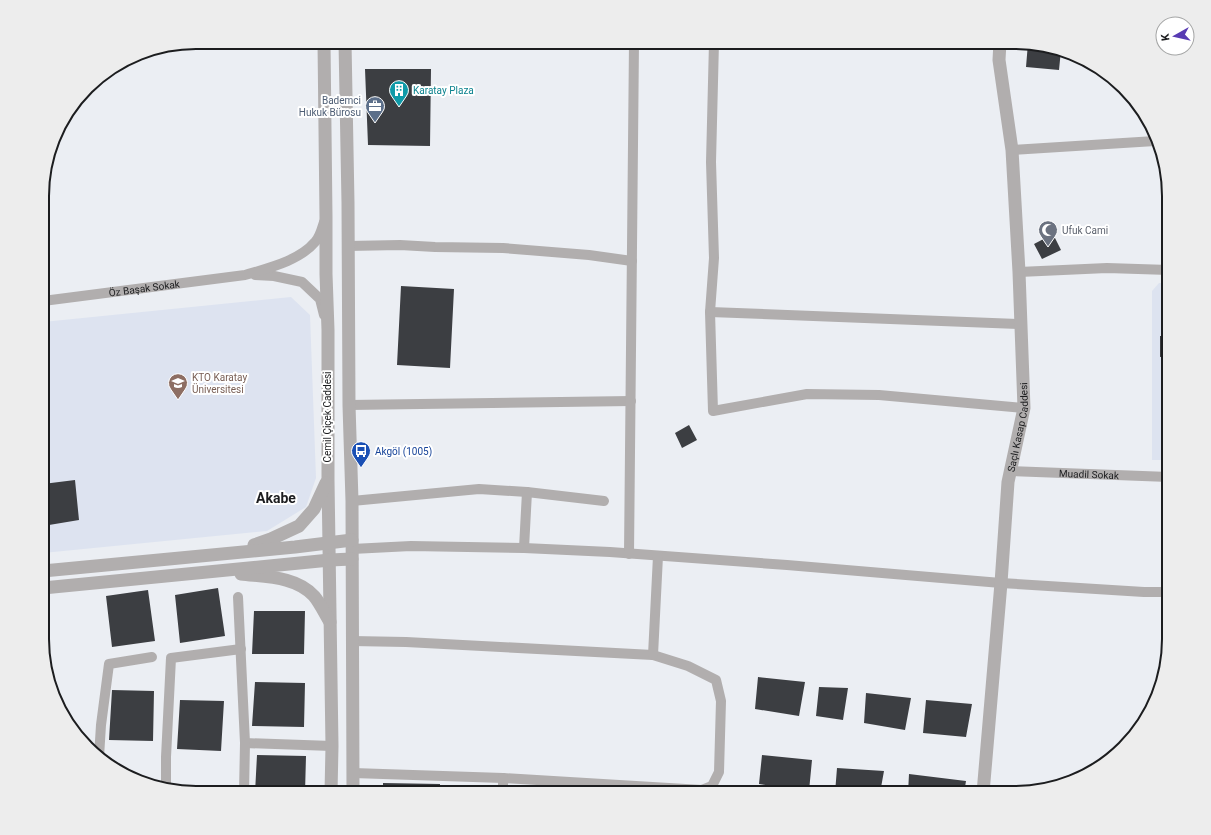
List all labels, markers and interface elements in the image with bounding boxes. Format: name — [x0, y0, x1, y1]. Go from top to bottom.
north arrow — [1155, 16, 1195, 56]
text: K — [1159, 32, 1173, 42]
building icon: Karatay Plaza — [388, 79, 410, 107]
place label: Karatay Plaza — [413, 85, 474, 96]
place label: Bademci Hukuk Bürosu — [299, 95, 361, 118]
office icon: Bademci Hukuk Bürosu — [364, 95, 386, 123]
mosque icon: Ufuk Cami — [1037, 219, 1059, 247]
place label: Ufuk Cami — [1062, 225, 1108, 236]
street label: Öz Başak Sokak — [108, 278, 181, 298]
street label: Cemil Çiçek Caddesi — [322, 371, 333, 463]
school or university icon: KTO Karatay Üniversitesi — [167, 372, 189, 400]
place label: KTO Karatay Üniversitesi — [192, 372, 247, 395]
street label: Saçlı Kasap Caddesi — [1005, 382, 1030, 473]
bus stop icon: Akgöl (1005) — [350, 440, 372, 468]
place label: Akgöl (1005) — [375, 446, 432, 458]
street label: Muadil Sokak — [1059, 468, 1120, 481]
district label: Akabe — [256, 490, 296, 506]

